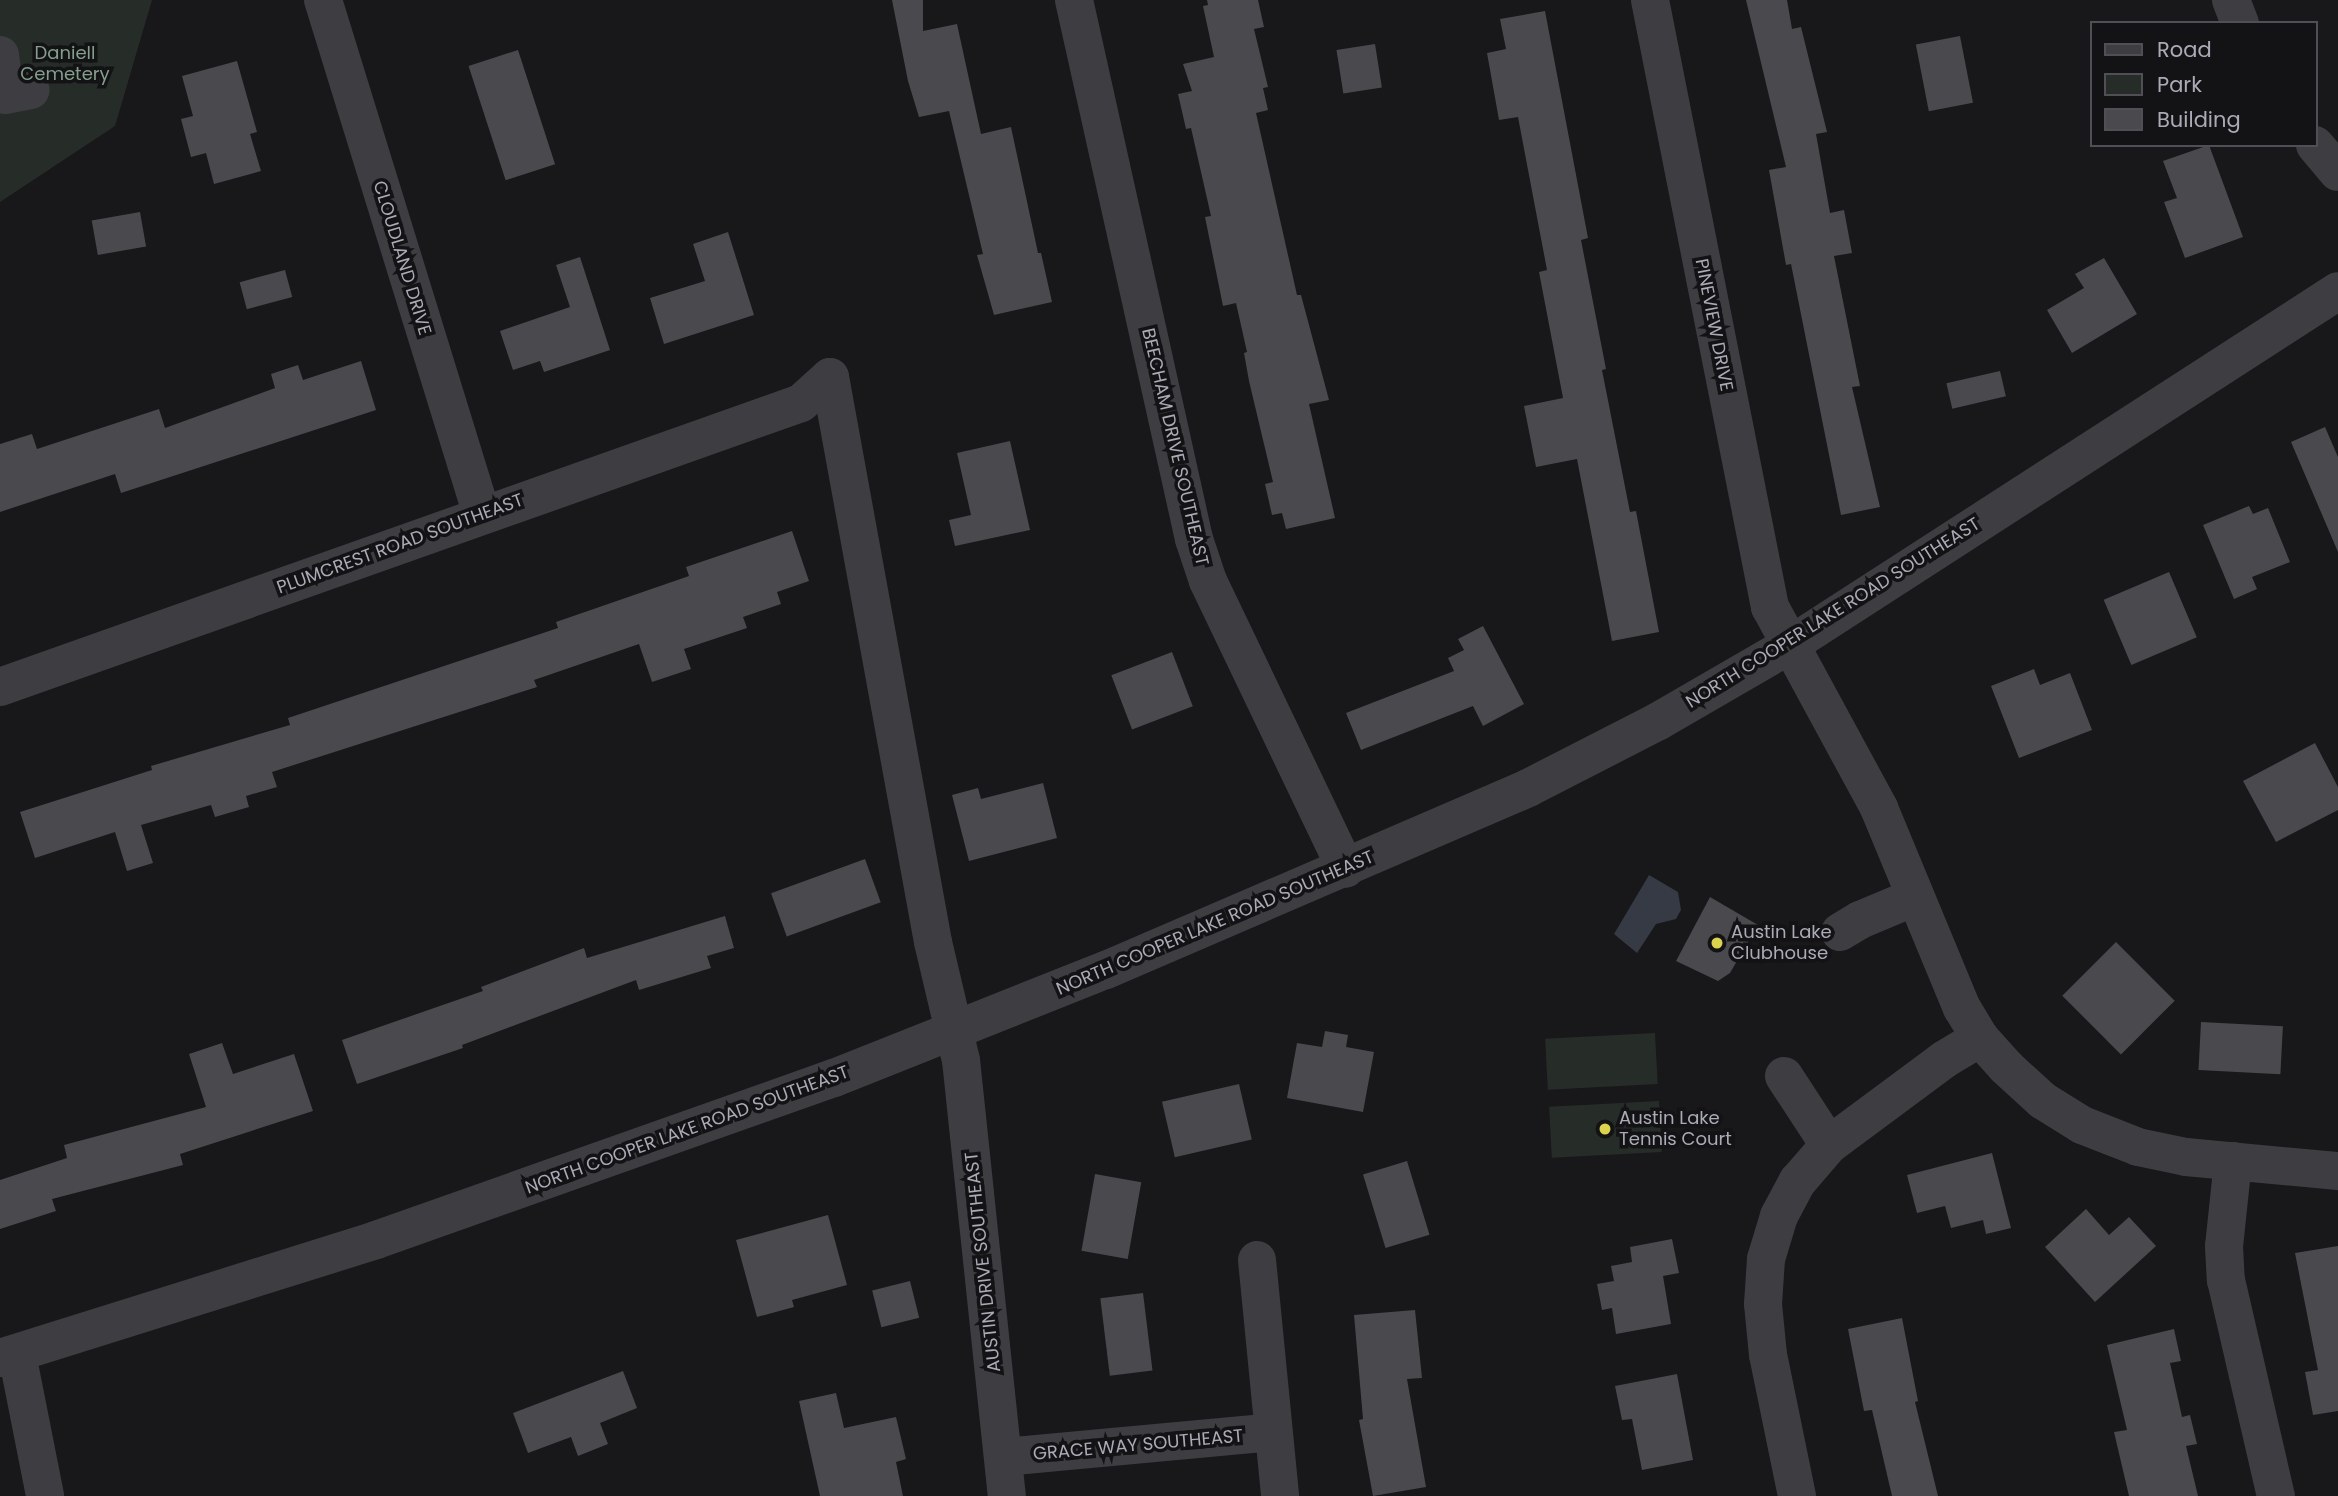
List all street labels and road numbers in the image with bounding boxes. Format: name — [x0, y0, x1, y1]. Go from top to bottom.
street label: CLOUDLAND DRIVE — [368, 178, 436, 338]
street label: PINEVIEW DRIVE — [1691, 257, 1737, 393]
street label: BEECHAM DRIVE SOUTHEAST — [1137, 326, 1213, 568]
street label: PLUMCREST ROAD SOUTHEAST — [274, 489, 526, 599]
street label: NORTH COOPER LAKE ROAD SOUTHEAST — [1682, 513, 1984, 713]
street label: NORTH COOPER LAKE ROAD SOUTHEAST — [1053, 846, 1377, 1000]
street label: NORTH COOPER LAKE ROAD SOUTHEAST — [522, 1061, 852, 1199]
street label: AUSTIN DRIVE SOUTHEAST — [961, 1151, 1005, 1373]
street label: GRACE WAY SOUTHEAST — [1032, 1425, 1244, 1465]

